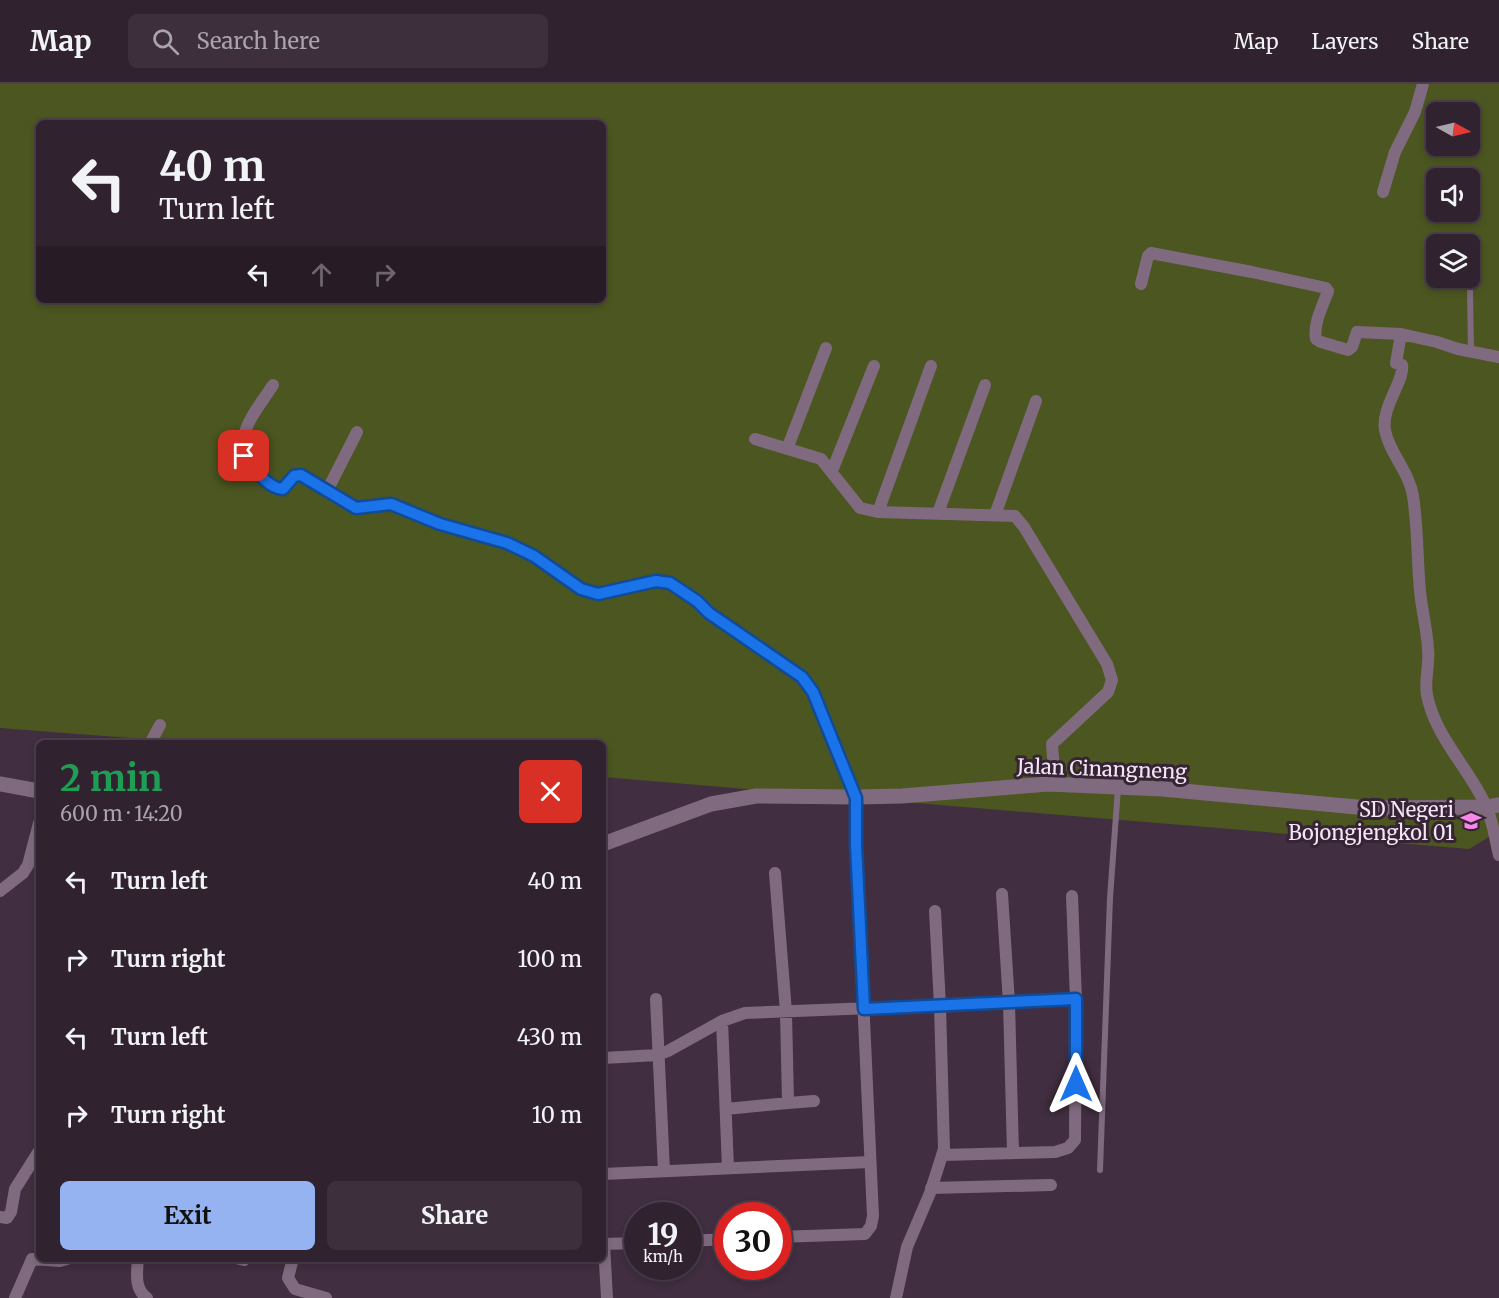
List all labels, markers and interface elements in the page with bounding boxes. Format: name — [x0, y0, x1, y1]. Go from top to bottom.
search box — [128, 14, 548, 68]
text: Map — [30, 23, 92, 59]
icon: search — [149, 25, 182, 58]
text: Search here — [197, 27, 320, 55]
text: Map — [1234, 28, 1279, 55]
text: Layers — [1312, 28, 1379, 55]
text: Share — [1412, 28, 1469, 55]
north arrow — [1426, 102, 1480, 156]
map controls — [1426, 102, 1480, 288]
text: 40 m — [159, 140, 265, 192]
icon: left — [60, 144, 138, 222]
button: sound — [1426, 168, 1480, 222]
text: Turn left — [159, 192, 274, 226]
button: layers — [1426, 234, 1480, 288]
icon: left — [242, 258, 275, 291]
icon: ahead — [305, 258, 338, 291]
icon: right — [368, 258, 401, 291]
pin — [218, 430, 269, 481]
icon: arrive — [227, 439, 260, 472]
street label: Jalan Cinangneng — [1016, 753, 1187, 784]
text: 2 min — [60, 756, 163, 801]
button: close — [519, 760, 582, 823]
place label: SD Negeri Bojongjengkol 01 — [1288, 797, 1454, 845]
text: 600 m · 14:20 — [60, 801, 183, 826]
school or university icon: SD Negeri Bojongjengkol 01 — [1459, 809, 1483, 833]
icon: left — [60, 865, 93, 898]
text: Turn left — [111, 867, 208, 895]
text: 40 m — [527, 867, 582, 895]
icon: right — [60, 943, 93, 976]
text: Turn right — [111, 945, 225, 973]
text: 100 m — [517, 945, 582, 973]
icon: left — [60, 1021, 93, 1054]
text: Turn left — [111, 1023, 208, 1051]
text: 430 m — [517, 1023, 582, 1051]
position arrow — [1044, 1052, 1108, 1116]
icon: right — [60, 1099, 93, 1132]
text: Turn right — [111, 1101, 225, 1129]
text: 10 m — [532, 1101, 582, 1129]
button: Exit — [60, 1181, 315, 1250]
button: Share — [327, 1181, 582, 1250]
speed limit sign: 30 — [714, 1202, 792, 1280]
text: 19 — [647, 1215, 679, 1253]
text: km/h — [643, 1247, 683, 1266]

